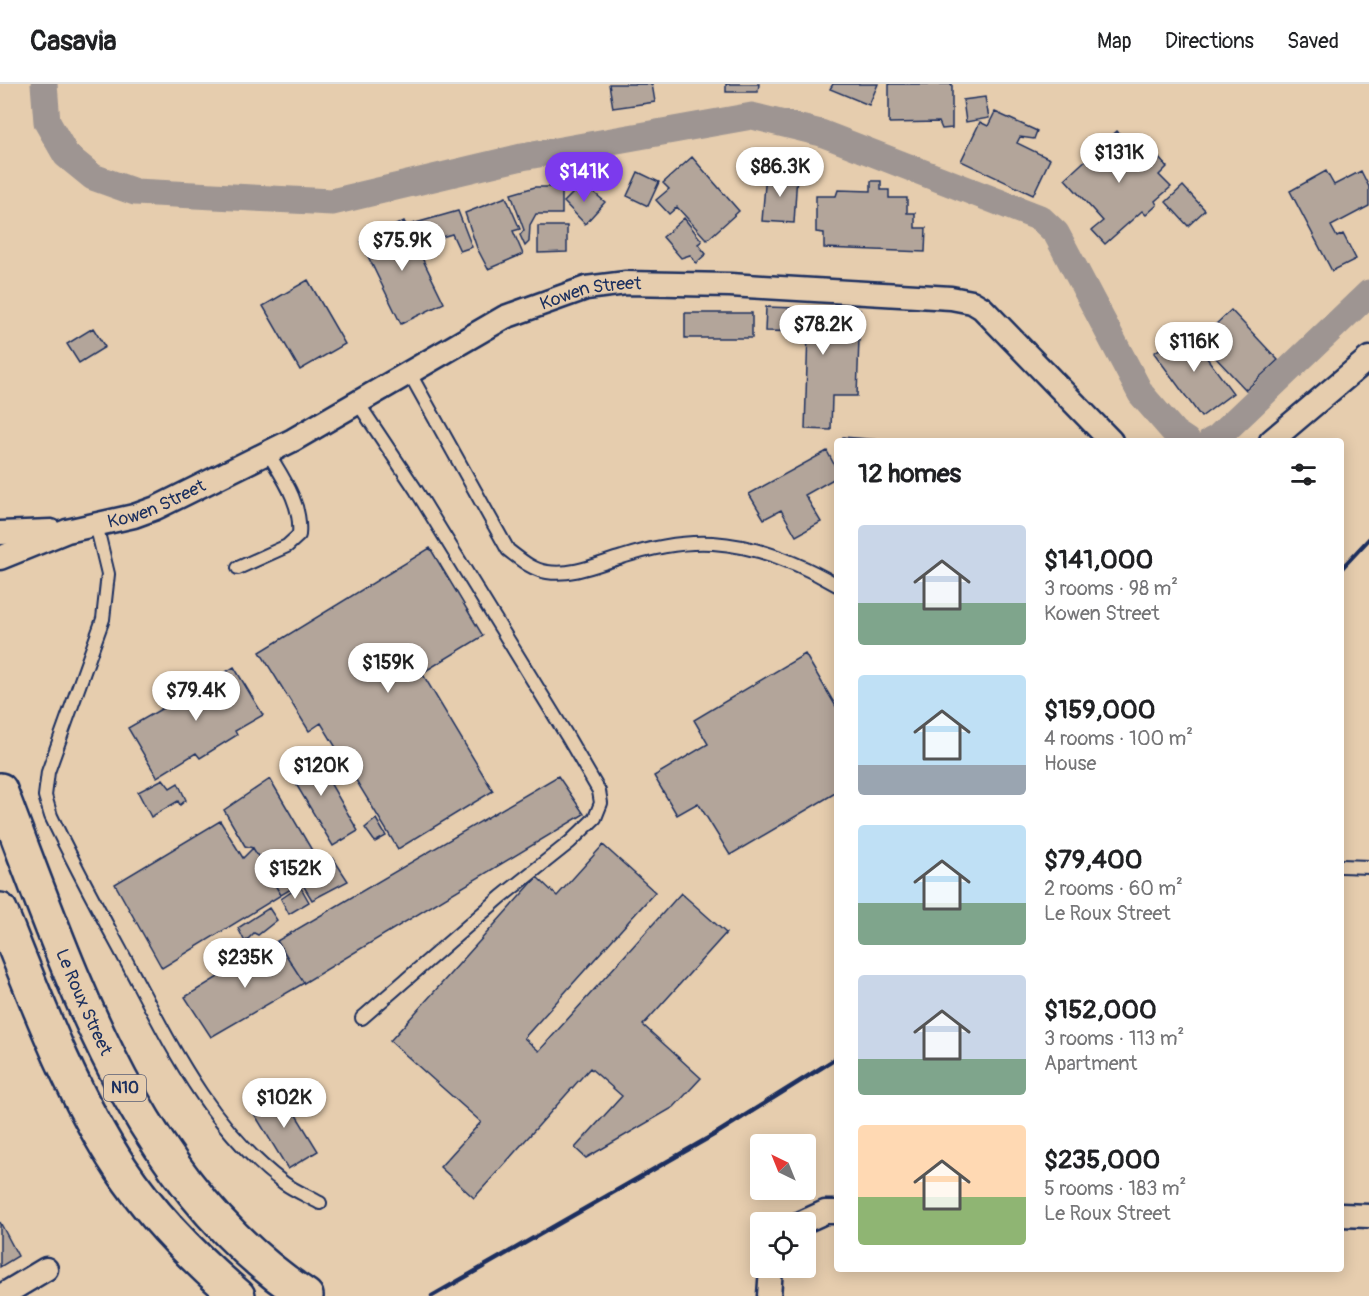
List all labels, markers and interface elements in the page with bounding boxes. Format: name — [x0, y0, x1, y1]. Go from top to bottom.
text: Casavia — [30, 24, 116, 59]
text: Map — [1097, 28, 1132, 55]
text: Directions — [1165, 28, 1254, 55]
text: Saved — [1287, 28, 1339, 55]
pin: $131K — [1077, 133, 1161, 184]
text: $131K — [1094, 140, 1144, 165]
pin: $86.3K — [731, 147, 829, 198]
pin: $141K — [542, 152, 626, 203]
text: $86.3K — [750, 154, 810, 179]
text: $141K — [559, 159, 609, 184]
pin: $75.9K — [353, 221, 451, 272]
text: $75.9K — [373, 228, 432, 253]
street label: Kowen Street — [537, 271, 642, 315]
pin: $78.2K — [774, 305, 872, 356]
text: $78.2K — [793, 312, 853, 337]
pin: $116K — [1152, 322, 1236, 373]
text: $116K — [1169, 329, 1219, 354]
text: 12 homes — [858, 458, 961, 490]
icon: filters — [1287, 458, 1320, 491]
street label: Kowen Street — [105, 473, 210, 533]
text: $141,000 — [1044, 544, 1153, 576]
icon: home — [906, 549, 978, 621]
text: 3 rooms · 98 m² — [1044, 576, 1178, 601]
text: Kowen Street — [1044, 601, 1159, 626]
pin: $159K — [346, 643, 430, 694]
text: $159K — [362, 650, 414, 675]
pin: $79.4K — [147, 671, 245, 722]
text: $79.4K — [166, 678, 226, 703]
text: $159,000 — [1044, 694, 1156, 726]
icon: home — [906, 699, 978, 771]
text: 4 rooms · 100 m² — [1044, 726, 1193, 751]
pin: $120K — [279, 746, 363, 797]
text: House — [1044, 751, 1096, 776]
text: $120K — [293, 753, 349, 778]
text: $79,400 — [1044, 844, 1142, 876]
pin: $152K — [253, 849, 337, 900]
icon: home — [906, 849, 978, 921]
text: $152K — [269, 856, 321, 881]
text: 2 rooms · 60 m² — [1044, 876, 1183, 901]
text: Le Roux Street — [1044, 901, 1170, 926]
pin: $235K — [203, 938, 287, 989]
street label: Le Roux Street — [51, 945, 118, 1060]
text: $235K — [217, 945, 273, 970]
text: $152,000 — [1044, 994, 1157, 1026]
icon: home — [906, 999, 978, 1071]
text: 3 rooms · 113 m² — [1044, 1026, 1184, 1051]
text: Apartment — [1044, 1051, 1137, 1076]
road number: N10 — [104, 1075, 146, 1101]
pin: $102K — [242, 1078, 326, 1129]
text: $102K — [256, 1085, 312, 1110]
north arrow — [750, 1134, 816, 1200]
map controls — [750, 1134, 816, 1278]
text: $235,000 — [1044, 1144, 1160, 1176]
icon: home — [906, 1149, 978, 1221]
text: 5 rooms · 183 m² — [1044, 1176, 1186, 1201]
text: Le Roux Street — [1044, 1201, 1170, 1226]
button: locate — [750, 1212, 816, 1278]

